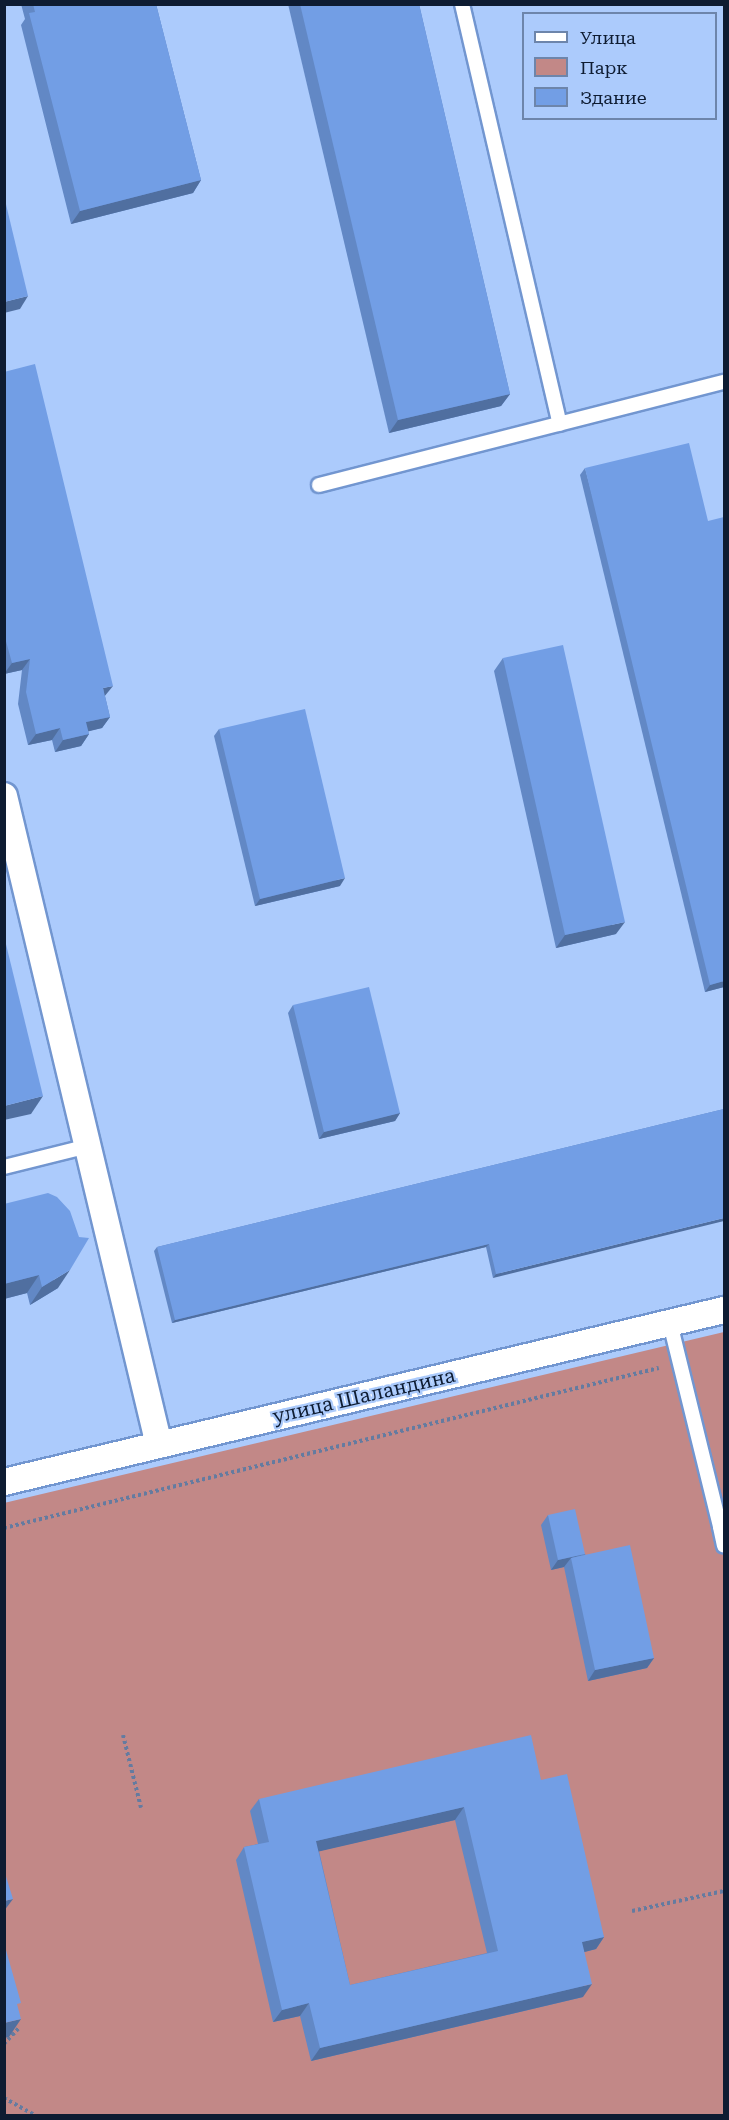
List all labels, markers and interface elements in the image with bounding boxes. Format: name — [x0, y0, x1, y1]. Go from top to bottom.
legend — [522, 12, 717, 120]
text: Улица — [580, 27, 636, 48]
text: Парк — [580, 57, 628, 78]
text: Здание — [580, 87, 647, 108]
street label: улица Шаландина — [270, 1363, 458, 1429]

